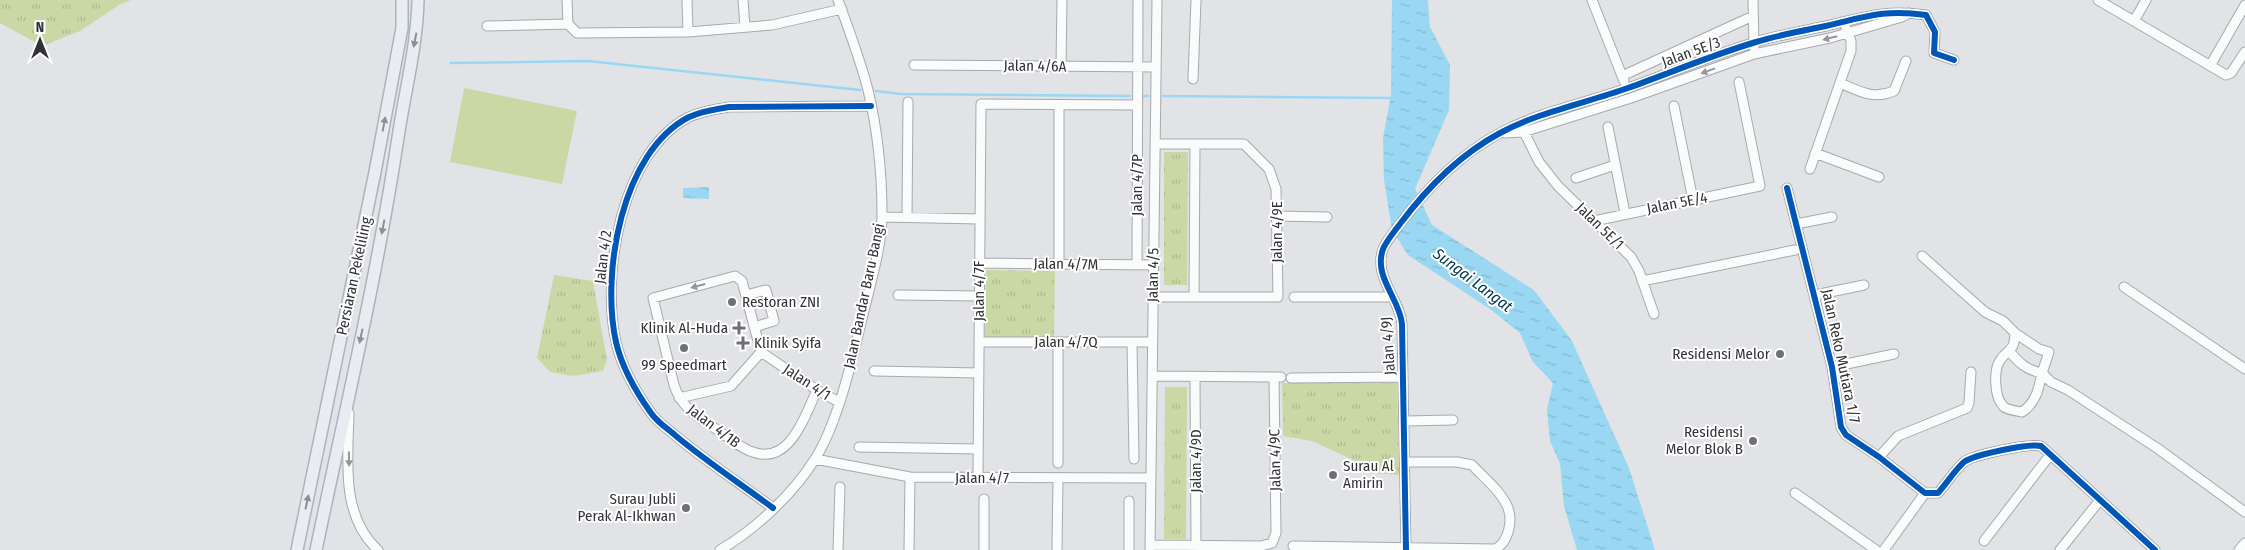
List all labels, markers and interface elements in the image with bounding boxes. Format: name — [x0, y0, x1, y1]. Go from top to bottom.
north arrow — [15, 15, 65, 65]
text: N — [36, 19, 44, 36]
one-way arrow — [410, 33, 418, 49]
street label: Jalan 5E/3 — [1659, 33, 1723, 71]
one-way arrow — [1822, 34, 1837, 42]
street label: Jalan 4/6A — [1003, 56, 1067, 76]
one-way arrow — [1700, 67, 1715, 75]
one-way arrow — [380, 116, 388, 131]
street label: Jalan 4/7P — [1128, 154, 1146, 216]
street label: Jalan 5E/4 — [1645, 188, 1709, 218]
street label: Jalan 5E/1 — [1572, 199, 1628, 253]
street label: Jalan 4/9E — [1268, 201, 1286, 263]
street label: Persiaran Pekeliling — [333, 215, 375, 337]
one-way arrow — [379, 219, 387, 235]
street label: Jalan Bandar Baru Bangi — [840, 222, 888, 370]
street label: Jalan 4/2 — [591, 229, 615, 285]
water label: Sungai Langat — [1429, 243, 1517, 316]
street label: Jalan 4/5 — [1144, 247, 1162, 302]
street label: Jalan 4/7M — [1034, 254, 1098, 274]
street label: Jalan 4/7F — [970, 260, 988, 321]
one-way arrow — [691, 283, 706, 291]
street label: Jalan Reko Mutiara 1/7 — [1818, 287, 1864, 425]
place label: Restoran ZNI — [742, 293, 820, 311]
marker: Restoran ZNI — [726, 296, 738, 308]
street label: Jalan 4/9J — [1377, 316, 1399, 376]
place label: Klinik Al-Huda — [641, 319, 728, 337]
marker: Klinik Al-Huda — [732, 321, 746, 335]
one-way arrow — [357, 329, 365, 344]
street label: Jalan 4/7Q — [1034, 333, 1098, 351]
place label: Klinik Syifa — [754, 334, 821, 352]
marker: Klinik Syifa — [736, 336, 750, 350]
marker: 99 Speedmart — [678, 342, 690, 354]
place label: Residensi Melor — [1672, 345, 1771, 363]
marker: Residensi Melor — [1774, 348, 1786, 360]
place label: 99 Speedmart — [641, 356, 727, 374]
street label: Jalan 4/1 — [780, 360, 834, 404]
street label: Jalan 4/1B — [684, 400, 744, 452]
place label: Residensi Melor Blok B — [1666, 423, 1743, 458]
street label: Jalan 4/9C — [1265, 428, 1285, 491]
street label: Jalan 4/9D — [1187, 429, 1205, 493]
marker: Residensi Melor Blok B — [1747, 435, 1759, 447]
one-way arrow — [345, 451, 353, 467]
place label: Surau Al Amirin — [1343, 457, 1394, 492]
street label: Jalan 4/7 — [955, 469, 1009, 487]
marker: Surau Al Amirin — [1327, 469, 1339, 481]
place label: Surau Jubli Perak Al-Ikhwan — [578, 490, 676, 525]
one-way arrow — [303, 495, 311, 510]
marker: Surau Jubli Perak Al-Ikhwan — [680, 502, 692, 514]

